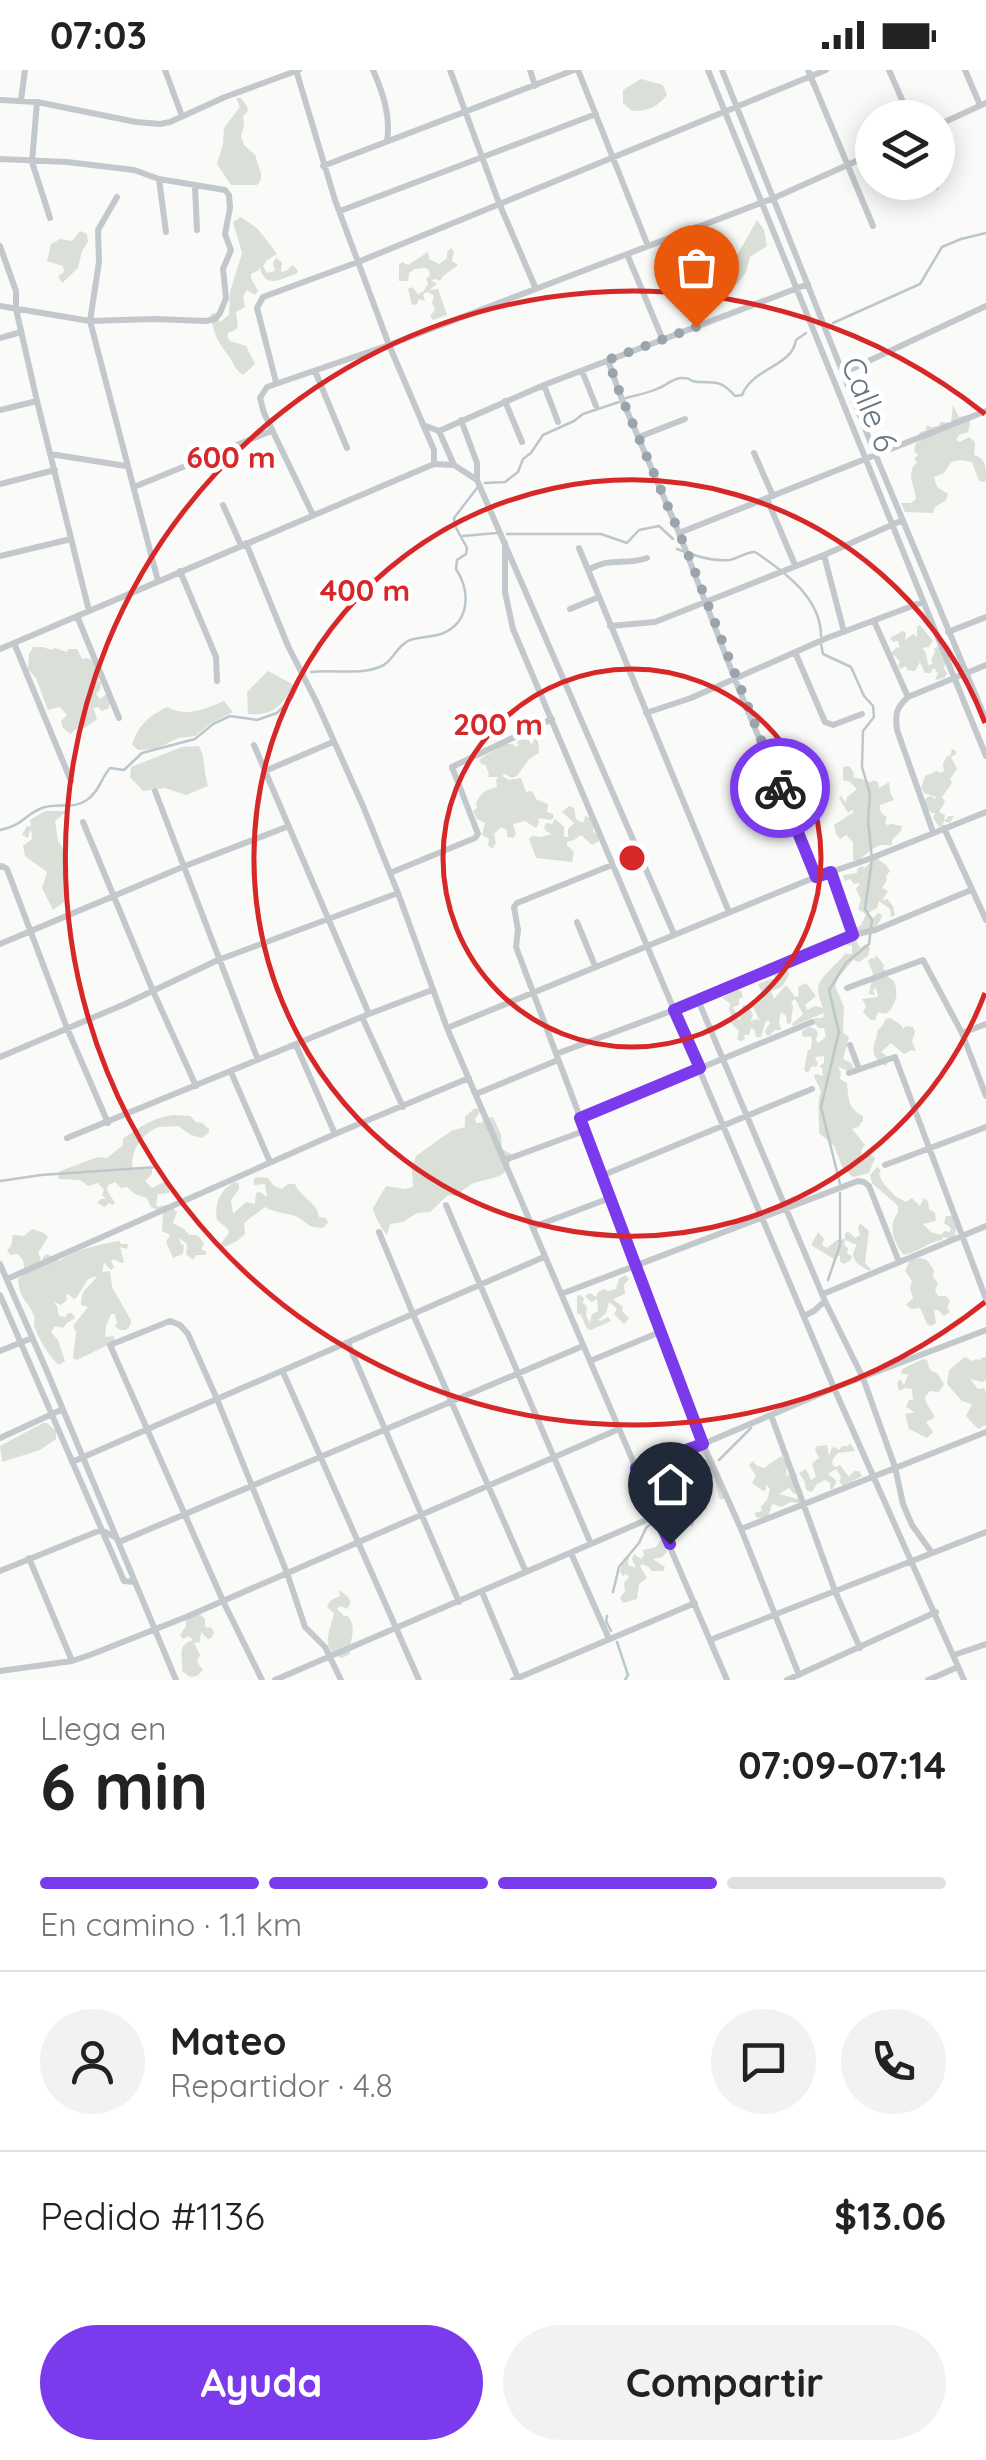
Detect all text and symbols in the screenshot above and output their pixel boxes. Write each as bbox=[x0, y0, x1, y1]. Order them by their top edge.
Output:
text: 07:03 bbox=[50, 11, 147, 59]
map controls bbox=[855, 100, 955, 200]
button: layers bbox=[855, 100, 955, 200]
pin bbox=[654, 225, 739, 328]
icon: bag bbox=[669, 240, 724, 295]
street label: Calle 6 bbox=[833, 351, 907, 457]
text: 600 m bbox=[186, 438, 276, 476]
text: 400 m bbox=[320, 571, 410, 609]
text: 200 m bbox=[453, 705, 543, 743]
courier bbox=[730, 738, 830, 838]
icon: bike bbox=[753, 761, 808, 816]
centre of rings bbox=[614, 840, 650, 876]
pin bbox=[628, 1442, 713, 1545]
icon: home bbox=[643, 1457, 698, 1512]
text: Llega en bbox=[40, 1708, 167, 1748]
text: 07:09–07:14 bbox=[738, 1741, 946, 1789]
text: 6 min bbox=[40, 1745, 208, 1826]
text: En camino · 1.1 km bbox=[40, 1904, 302, 1944]
button: person bbox=[40, 2009, 145, 2114]
button: chat bbox=[711, 2009, 816, 2114]
button: phone bbox=[841, 2009, 946, 2114]
text: Mateo bbox=[170, 2017, 286, 2065]
text: Repartidor · 4.8 bbox=[170, 2065, 393, 2105]
text: Pedido #1136 bbox=[40, 2192, 265, 2240]
text: $13.06 bbox=[834, 2192, 946, 2240]
button: Ayuda bbox=[40, 2325, 483, 2440]
button: Compartir bbox=[503, 2325, 946, 2440]

